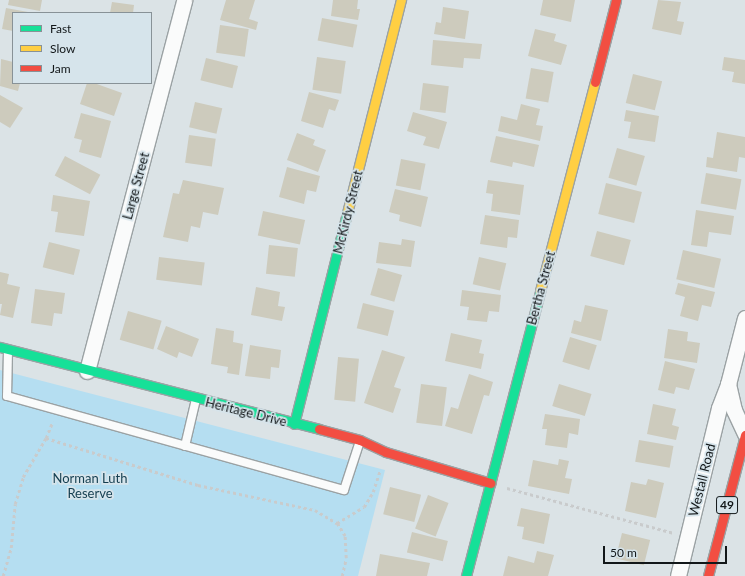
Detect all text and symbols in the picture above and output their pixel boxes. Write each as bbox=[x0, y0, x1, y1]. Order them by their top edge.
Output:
legend bbox=[12, 12, 152, 84]
text: Fast bbox=[50, 21, 71, 36]
text: Slow bbox=[50, 41, 75, 56]
text: Jam bbox=[50, 61, 71, 76]
street label: Large Street bbox=[120, 151, 152, 221]
street label: McKirdy Street bbox=[330, 169, 366, 255]
street label: Bertha Street bbox=[524, 249, 558, 327]
street label: Heritage Drive bbox=[204, 394, 288, 430]
street label: Westall Road bbox=[685, 442, 719, 518]
park label: Norman Luth Reserve bbox=[52, 471, 128, 502]
road number: 49 bbox=[716, 495, 738, 515]
scale bar bbox=[605, 538, 729, 564]
text: 50 m bbox=[610, 545, 637, 560]

